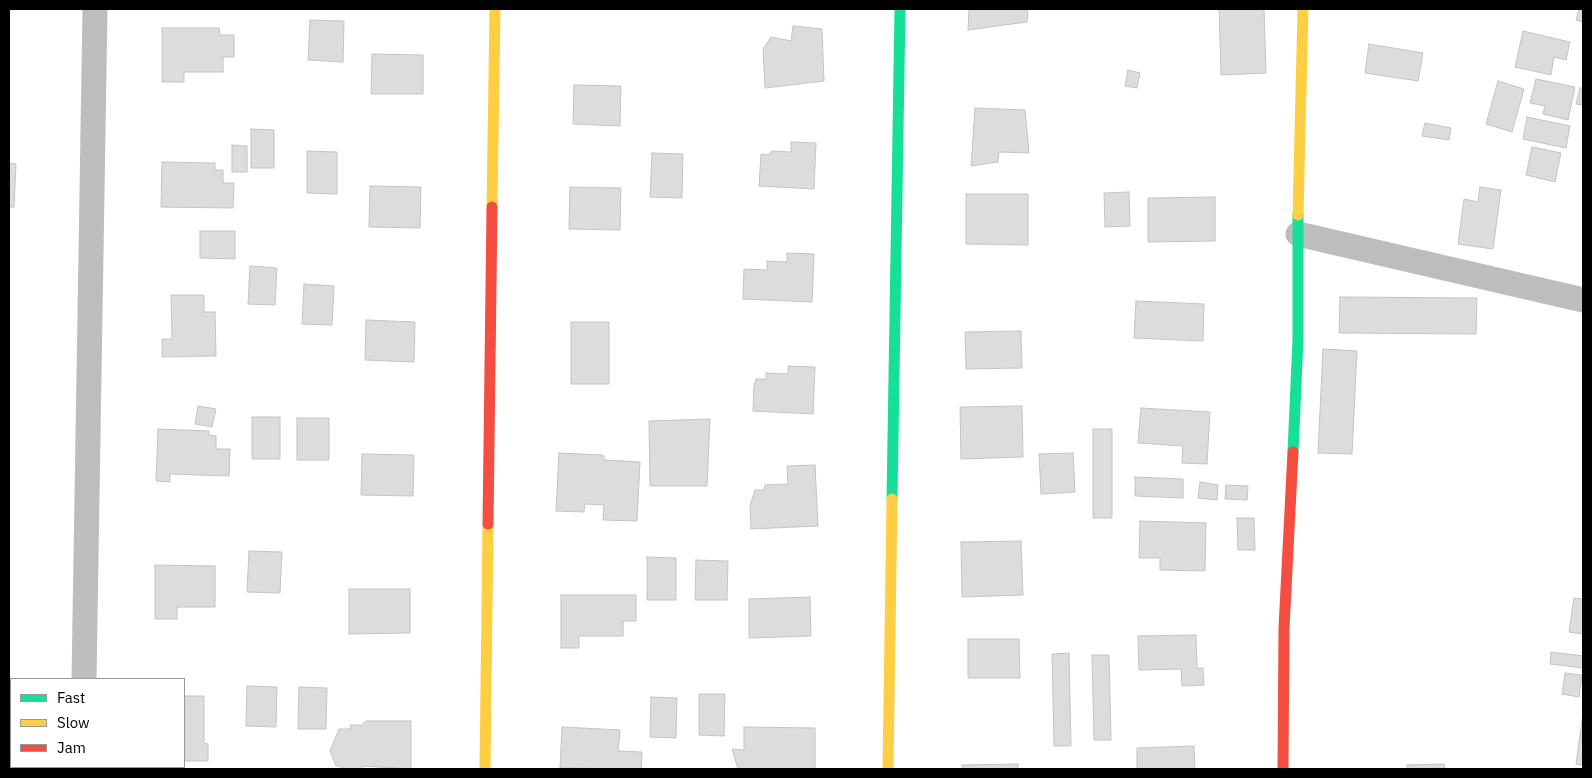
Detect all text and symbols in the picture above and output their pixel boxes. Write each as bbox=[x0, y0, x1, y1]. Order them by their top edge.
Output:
legend bbox=[10, 678, 185, 768]
text: Fast bbox=[57, 688, 85, 707]
text: Slow bbox=[57, 713, 90, 732]
text: Jam bbox=[57, 738, 86, 757]

